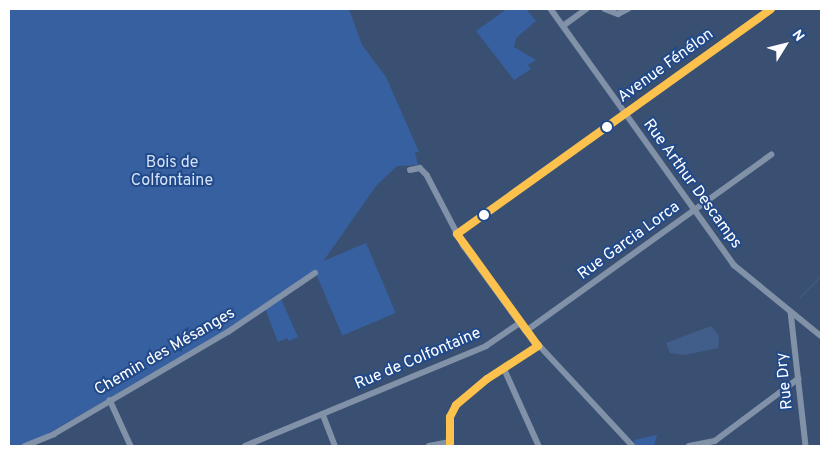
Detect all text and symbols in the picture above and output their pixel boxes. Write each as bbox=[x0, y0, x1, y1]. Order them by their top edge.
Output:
north arrow bbox=[760, 20, 810, 70]
street label: Avenue Fénélon bbox=[614, 25, 718, 107]
text: N bbox=[788, 27, 807, 45]
street label: Rue Arthur Descamps bbox=[638, 115, 746, 253]
unlabelled marker bbox=[602, 122, 612, 132]
park label: Bois de Colfontaine bbox=[131, 153, 213, 191]
street label: Rue Garcia Lorca bbox=[574, 198, 684, 284]
unlabelled marker bbox=[479, 210, 489, 220]
street label: Chemin des Mésanges bbox=[91, 304, 239, 400]
street label: Rue de Colfontaine bbox=[352, 324, 484, 394]
street label: Rue Dry bbox=[772, 351, 798, 411]

